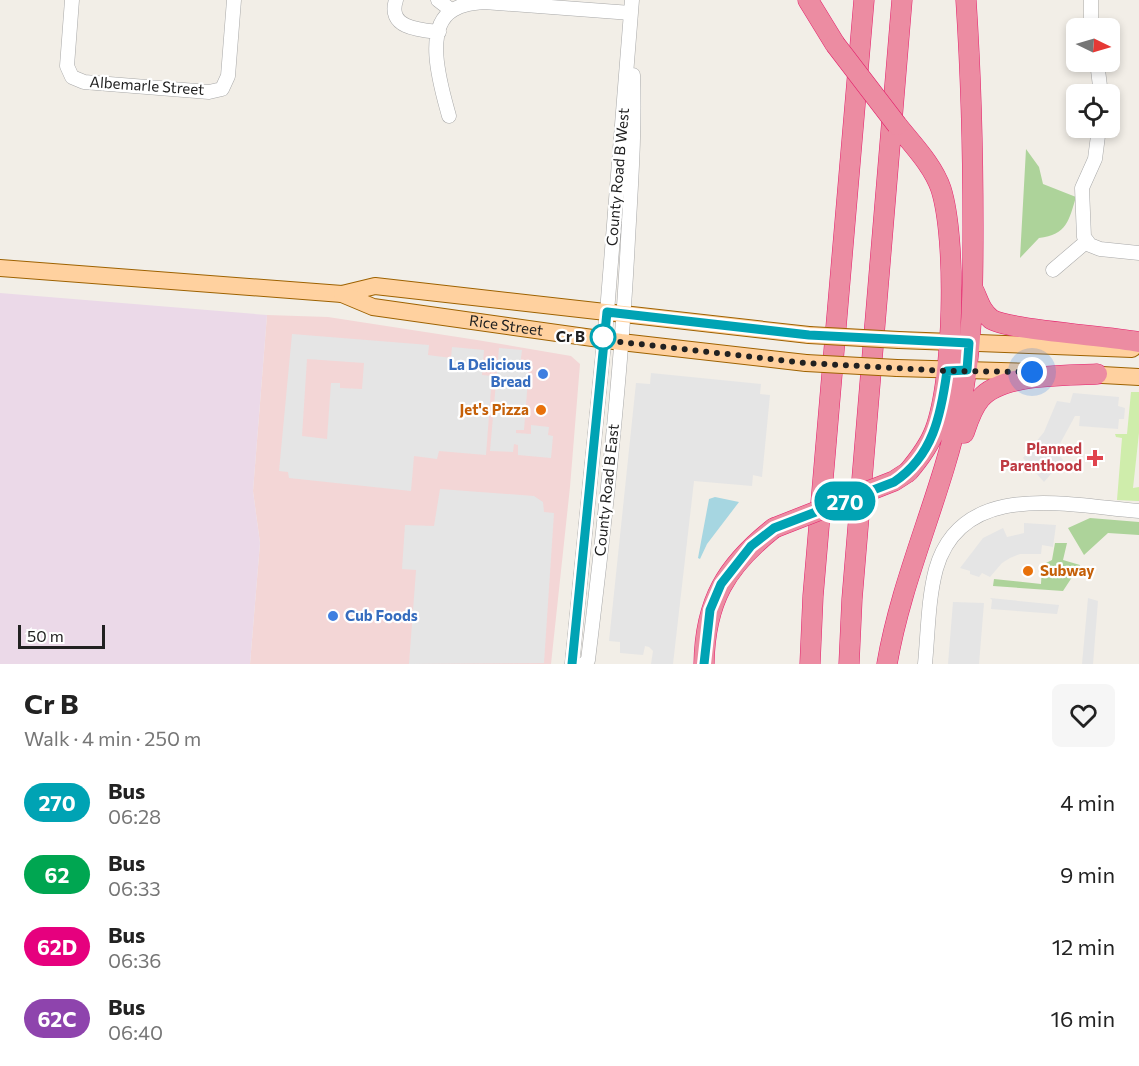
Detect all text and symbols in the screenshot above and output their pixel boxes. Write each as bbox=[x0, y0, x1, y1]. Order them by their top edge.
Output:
north arrow bbox=[1066, 18, 1120, 72]
map controls bbox=[1066, 18, 1120, 138]
street label: Albemarle Street bbox=[89, 72, 205, 98]
button: locate bbox=[1066, 84, 1120, 138]
street label: County Road B West bbox=[602, 107, 632, 247]
street label: Rice Street bbox=[468, 311, 544, 339]
marker: Cr B bbox=[590, 324, 616, 350]
place label: Cr B bbox=[556, 327, 585, 345]
place label: La Delicious Bread bbox=[448, 355, 531, 390]
your location bbox=[1017, 357, 1047, 387]
marker: La Delicious Bread bbox=[536, 367, 550, 381]
place label: Jet's Pizza bbox=[460, 400, 529, 418]
marker: Jet's Pizza bbox=[534, 403, 548, 417]
street label: County Road B East bbox=[590, 423, 622, 557]
place label: Planned Parenthood bbox=[1000, 439, 1082, 474]
marker: Planned Parenthood bbox=[1086, 449, 1104, 467]
line badge: 270 bbox=[810, 482, 880, 520]
text: 270 bbox=[826, 489, 864, 514]
place label: Subway bbox=[1040, 561, 1095, 579]
marker: Subway bbox=[1021, 564, 1035, 578]
place label: Cub Foods bbox=[345, 606, 418, 624]
marker: Cub Foods bbox=[326, 609, 340, 623]
scale bar bbox=[18, 622, 105, 650]
text: 50 m bbox=[27, 626, 64, 645]
button: heart bbox=[1052, 684, 1115, 747]
text: Cr B bbox=[24, 686, 79, 720]
text: Walk · 4 min · 250 m bbox=[24, 726, 201, 750]
text: Bus bbox=[108, 777, 145, 804]
text: 4 min bbox=[1060, 789, 1115, 816]
text: 270 bbox=[38, 790, 76, 815]
text: 06:28 bbox=[108, 804, 161, 828]
text: Bus bbox=[108, 849, 145, 876]
text: 9 min bbox=[1060, 861, 1115, 888]
text: 62 bbox=[45, 862, 69, 887]
text: 06:33 bbox=[108, 876, 161, 900]
text: Bus bbox=[108, 921, 145, 948]
text: 12 min bbox=[1052, 933, 1115, 960]
text: 62D bbox=[37, 934, 77, 959]
text: 06:36 bbox=[108, 948, 161, 972]
text: Bus bbox=[108, 993, 145, 1020]
text: 16 min bbox=[1051, 1005, 1115, 1032]
text: 62C bbox=[37, 1006, 77, 1031]
text: 06:40 bbox=[108, 1020, 163, 1044]

